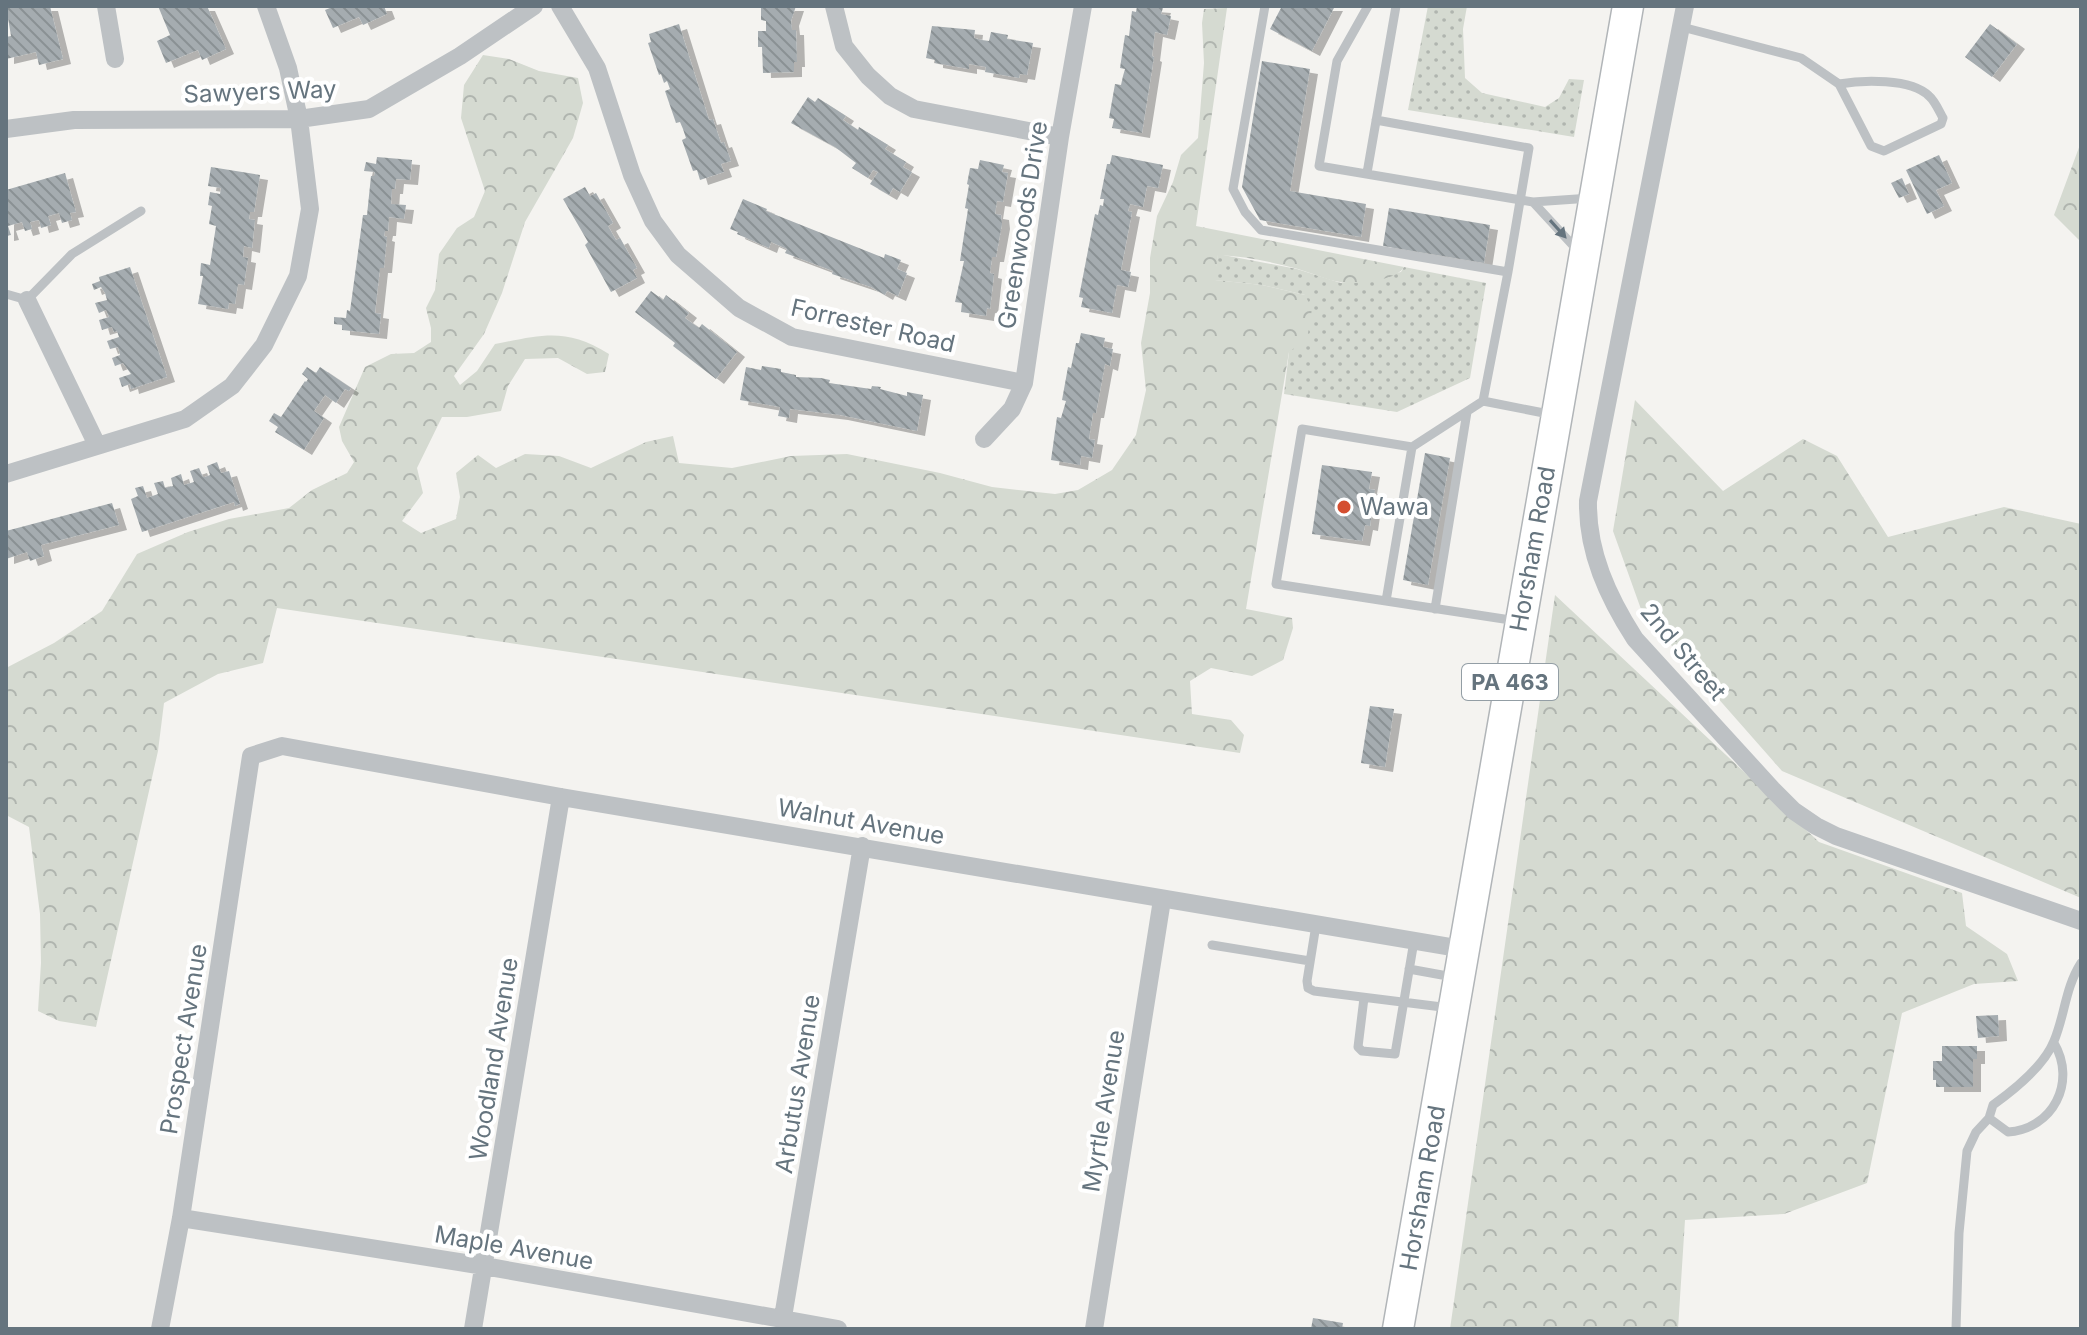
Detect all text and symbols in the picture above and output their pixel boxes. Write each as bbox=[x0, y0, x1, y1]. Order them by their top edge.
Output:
street label: Sawyers Way bbox=[183, 74, 337, 109]
street label: Greenwoods Drive bbox=[992, 119, 1053, 331]
one-way arrow bbox=[1549, 219, 1566, 239]
street label: Forrester Road bbox=[788, 293, 958, 358]
street label: Horsham Road bbox=[1504, 464, 1561, 634]
place label: Wawa bbox=[1360, 492, 1429, 521]
marker: Wawa bbox=[1335, 498, 1353, 516]
street label: 2nd Street bbox=[1634, 597, 1733, 706]
road number: PA 463 bbox=[1462, 664, 1558, 700]
street label: Walnut Avenue bbox=[775, 793, 947, 850]
street label: Prospect Avenue bbox=[154, 942, 213, 1136]
street label: Woodland Avenue bbox=[463, 955, 524, 1162]
street label: Arbutus Avenue bbox=[769, 992, 826, 1175]
street label: Myrtle Avenue bbox=[1076, 1028, 1131, 1194]
street label: Horsham Road bbox=[1394, 1103, 1451, 1273]
street label: Maple Avenue bbox=[432, 1219, 596, 1276]

